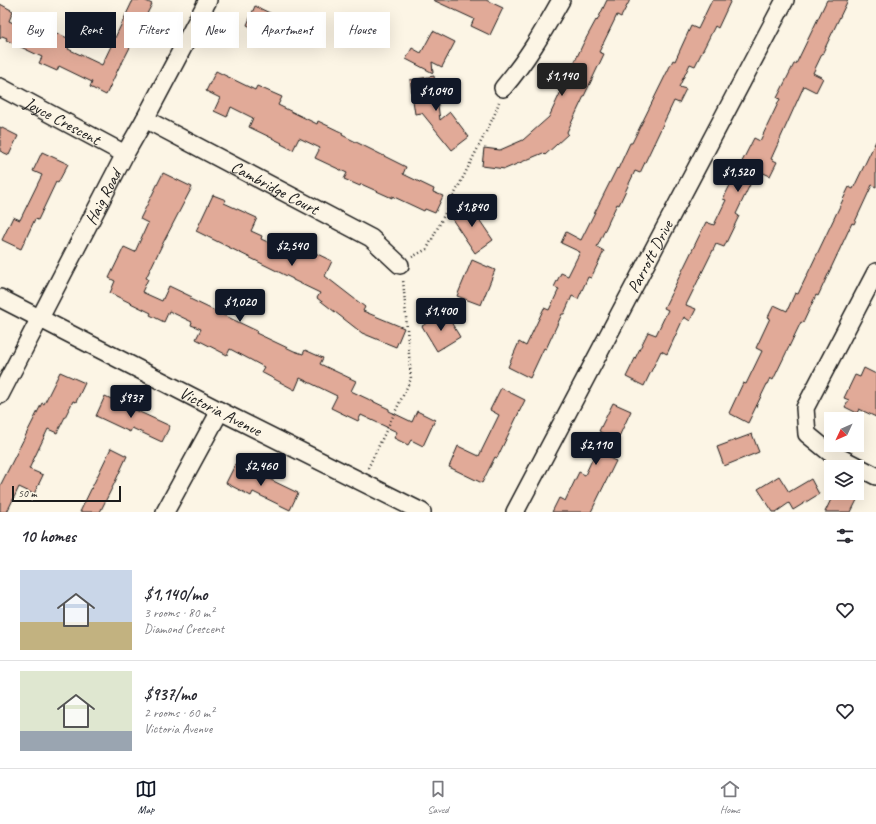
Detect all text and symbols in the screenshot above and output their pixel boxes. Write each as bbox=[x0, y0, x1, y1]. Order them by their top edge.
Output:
chip: Buy bbox=[12, 12, 57, 48]
chip: Rent bbox=[65, 12, 116, 48]
chip: Filters bbox=[124, 12, 183, 48]
chip: New bbox=[191, 12, 239, 48]
chip: Apartment bbox=[247, 12, 326, 48]
chip: House bbox=[334, 12, 390, 48]
pin: $1,140 bbox=[529, 63, 595, 97]
text: $1,140 bbox=[546, 68, 578, 84]
pin: $1,040 bbox=[403, 78, 469, 112]
text: $1,040 bbox=[420, 83, 452, 99]
street label: Joyce Crescent bbox=[20, 91, 106, 150]
street label: Cambridge Court bbox=[228, 156, 325, 220]
pin: $1,520 bbox=[705, 159, 771, 193]
street label: Haig Road bbox=[80, 163, 127, 228]
text: $1,520 bbox=[722, 164, 754, 180]
pin: $1,840 bbox=[439, 194, 505, 228]
text: $1,840 bbox=[456, 199, 488, 215]
street label: Parrott Drive bbox=[622, 215, 678, 296]
pin: $2,540 bbox=[259, 233, 325, 267]
text: $2,540 bbox=[276, 238, 308, 254]
pin: $1,020 bbox=[207, 289, 273, 323]
text: $1,020 bbox=[224, 294, 256, 310]
pin: $1,400 bbox=[408, 298, 474, 332]
text: $1,400 bbox=[425, 303, 457, 319]
street label: Victoria Avenue bbox=[176, 382, 267, 441]
pin: $937 bbox=[107, 385, 155, 419]
text: $937 bbox=[119, 390, 143, 406]
north arrow bbox=[824, 412, 864, 452]
map controls bbox=[824, 412, 864, 500]
pin: $2,110 bbox=[563, 432, 629, 466]
text: $2,110 bbox=[580, 437, 612, 453]
pin: $2,460 bbox=[228, 453, 294, 487]
text: $2,460 bbox=[245, 458, 277, 474]
button: layers bbox=[824, 460, 864, 500]
scale bar bbox=[12, 484, 121, 503]
text: 50 m bbox=[18, 486, 37, 500]
icon: filters bbox=[834, 525, 856, 547]
text: 10 homes bbox=[20, 526, 76, 547]
text: $1,140/mo bbox=[144, 584, 207, 605]
icon: home bbox=[52, 586, 100, 634]
icon: heart bbox=[834, 599, 856, 621]
text: 3 rooms · 80 m² bbox=[144, 605, 214, 621]
text: Diamond Crescent bbox=[144, 621, 224, 637]
text: $937/mo bbox=[144, 684, 196, 705]
icon: home bbox=[52, 687, 100, 735]
icon: heart bbox=[834, 700, 856, 722]
text: 2 rooms · 60 m² bbox=[144, 705, 214, 721]
text: Victoria Avenue bbox=[144, 721, 212, 737]
tab: Map bbox=[135, 778, 157, 816]
tab: Saved bbox=[427, 778, 449, 816]
tab: Home bbox=[719, 778, 741, 816]

